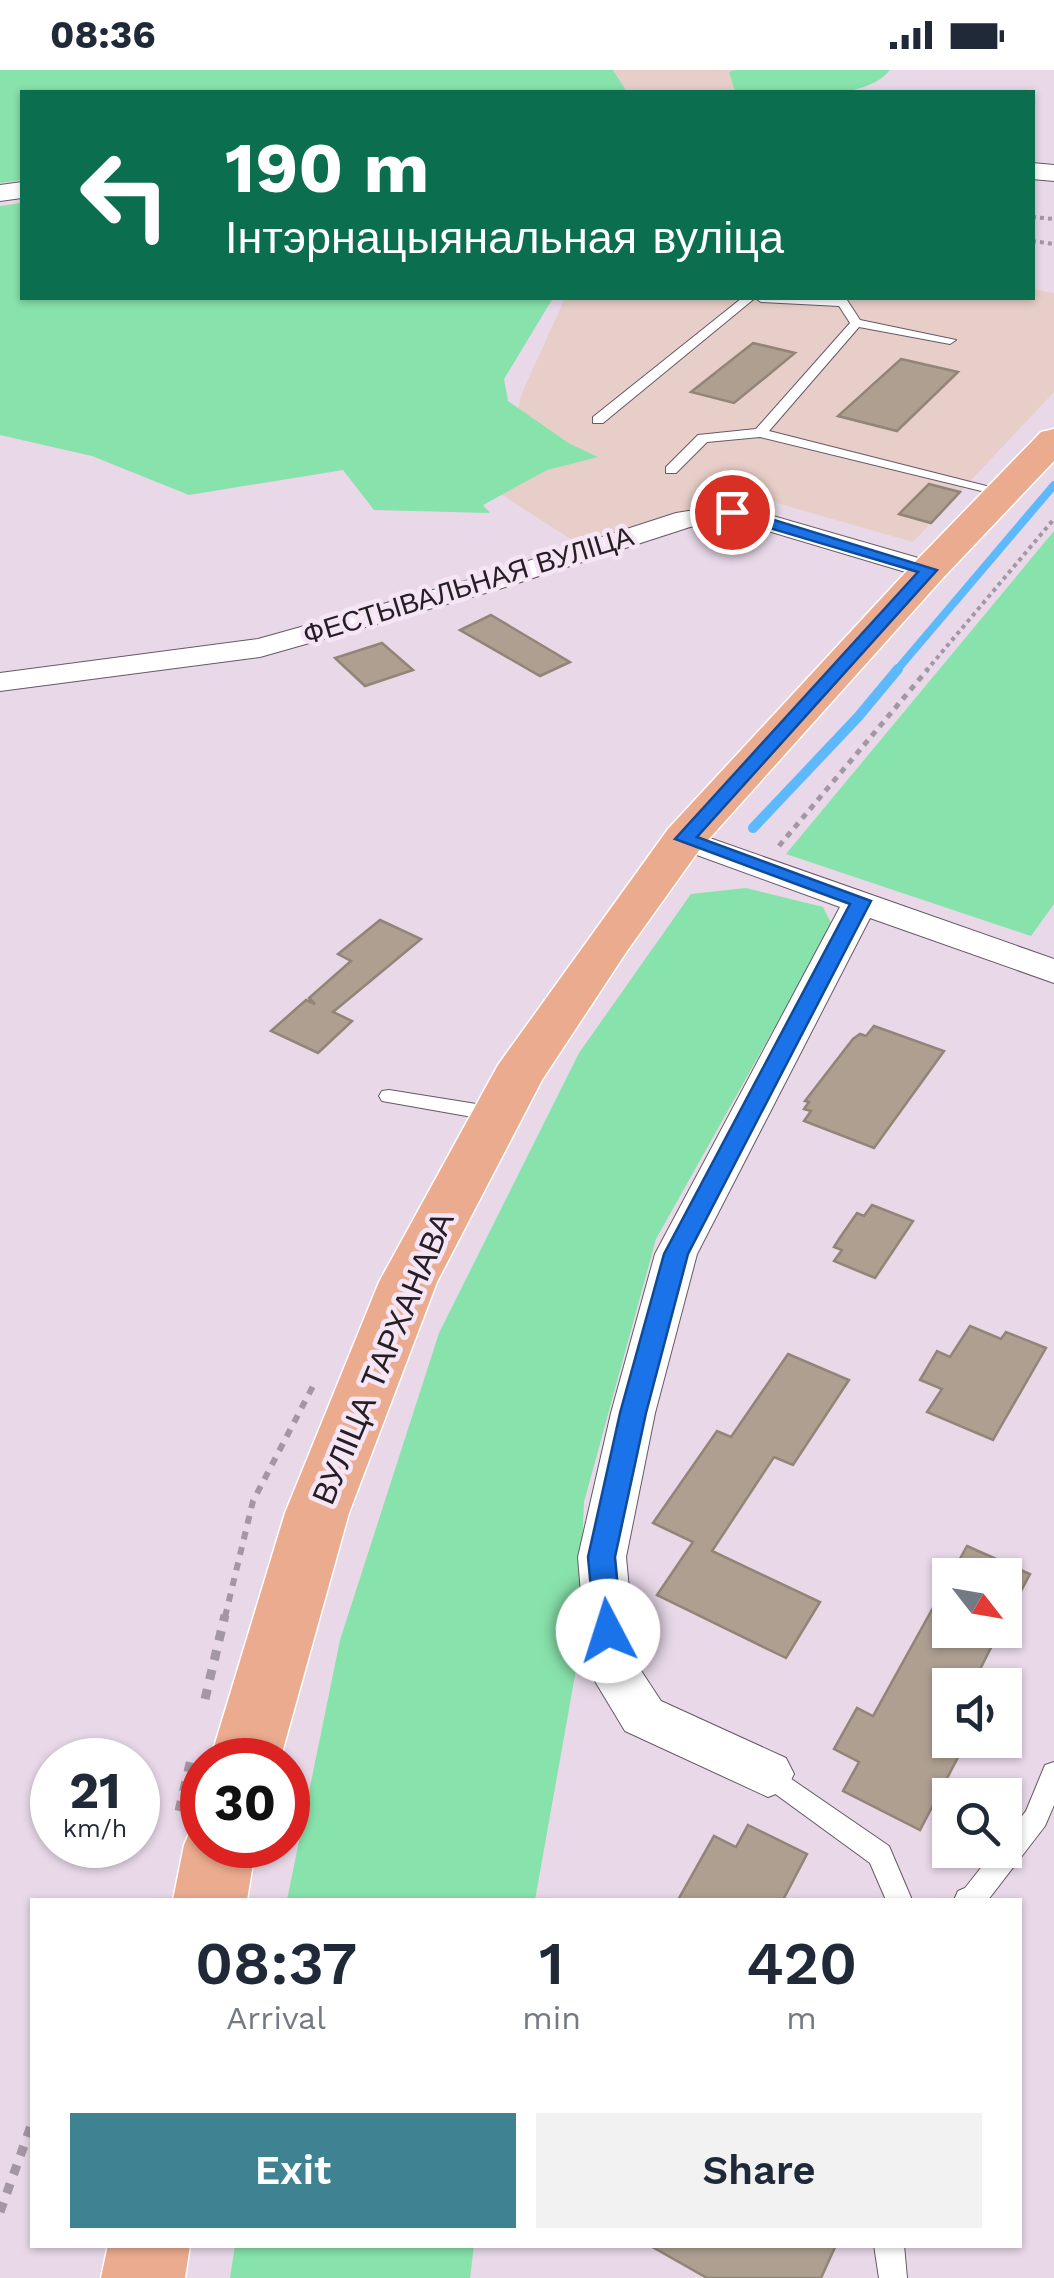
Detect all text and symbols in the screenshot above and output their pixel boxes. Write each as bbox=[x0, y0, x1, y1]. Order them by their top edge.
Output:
text: 08:36 bbox=[50, 13, 156, 57]
text: 190 m bbox=[225, 127, 429, 209]
icon: left bbox=[60, 130, 190, 260]
text: Інтэрнацыянальная вуліца bbox=[225, 211, 784, 264]
pin bbox=[690, 470, 775, 555]
icon: arrive bbox=[705, 485, 760, 540]
street label: ФЕСТЫВАЛЬНАЯ ВУЛІЦА bbox=[299, 519, 638, 652]
street label: ВУЛІЦА ТАРХАНАВА bbox=[304, 1206, 462, 1510]
north arrow bbox=[932, 1558, 1022, 1648]
map controls bbox=[932, 1558, 1022, 1868]
position arrow bbox=[556, 1579, 660, 1683]
button: sound bbox=[932, 1668, 1022, 1758]
speed limit sign: 30 bbox=[180, 1738, 310, 1868]
text: 21 bbox=[69, 1761, 121, 1820]
button: search bbox=[932, 1778, 1022, 1868]
text: km/h bbox=[63, 1814, 127, 1843]
text: 08:37 bbox=[195, 1928, 357, 1999]
text: 1 bbox=[539, 1928, 564, 1999]
text: 420 bbox=[746, 1928, 857, 1999]
text: Arrival bbox=[226, 1999, 326, 2037]
text: min bbox=[522, 1999, 581, 2037]
text: m bbox=[786, 1999, 817, 2037]
button: Exit bbox=[70, 2113, 516, 2228]
button: Share bbox=[536, 2113, 982, 2228]

